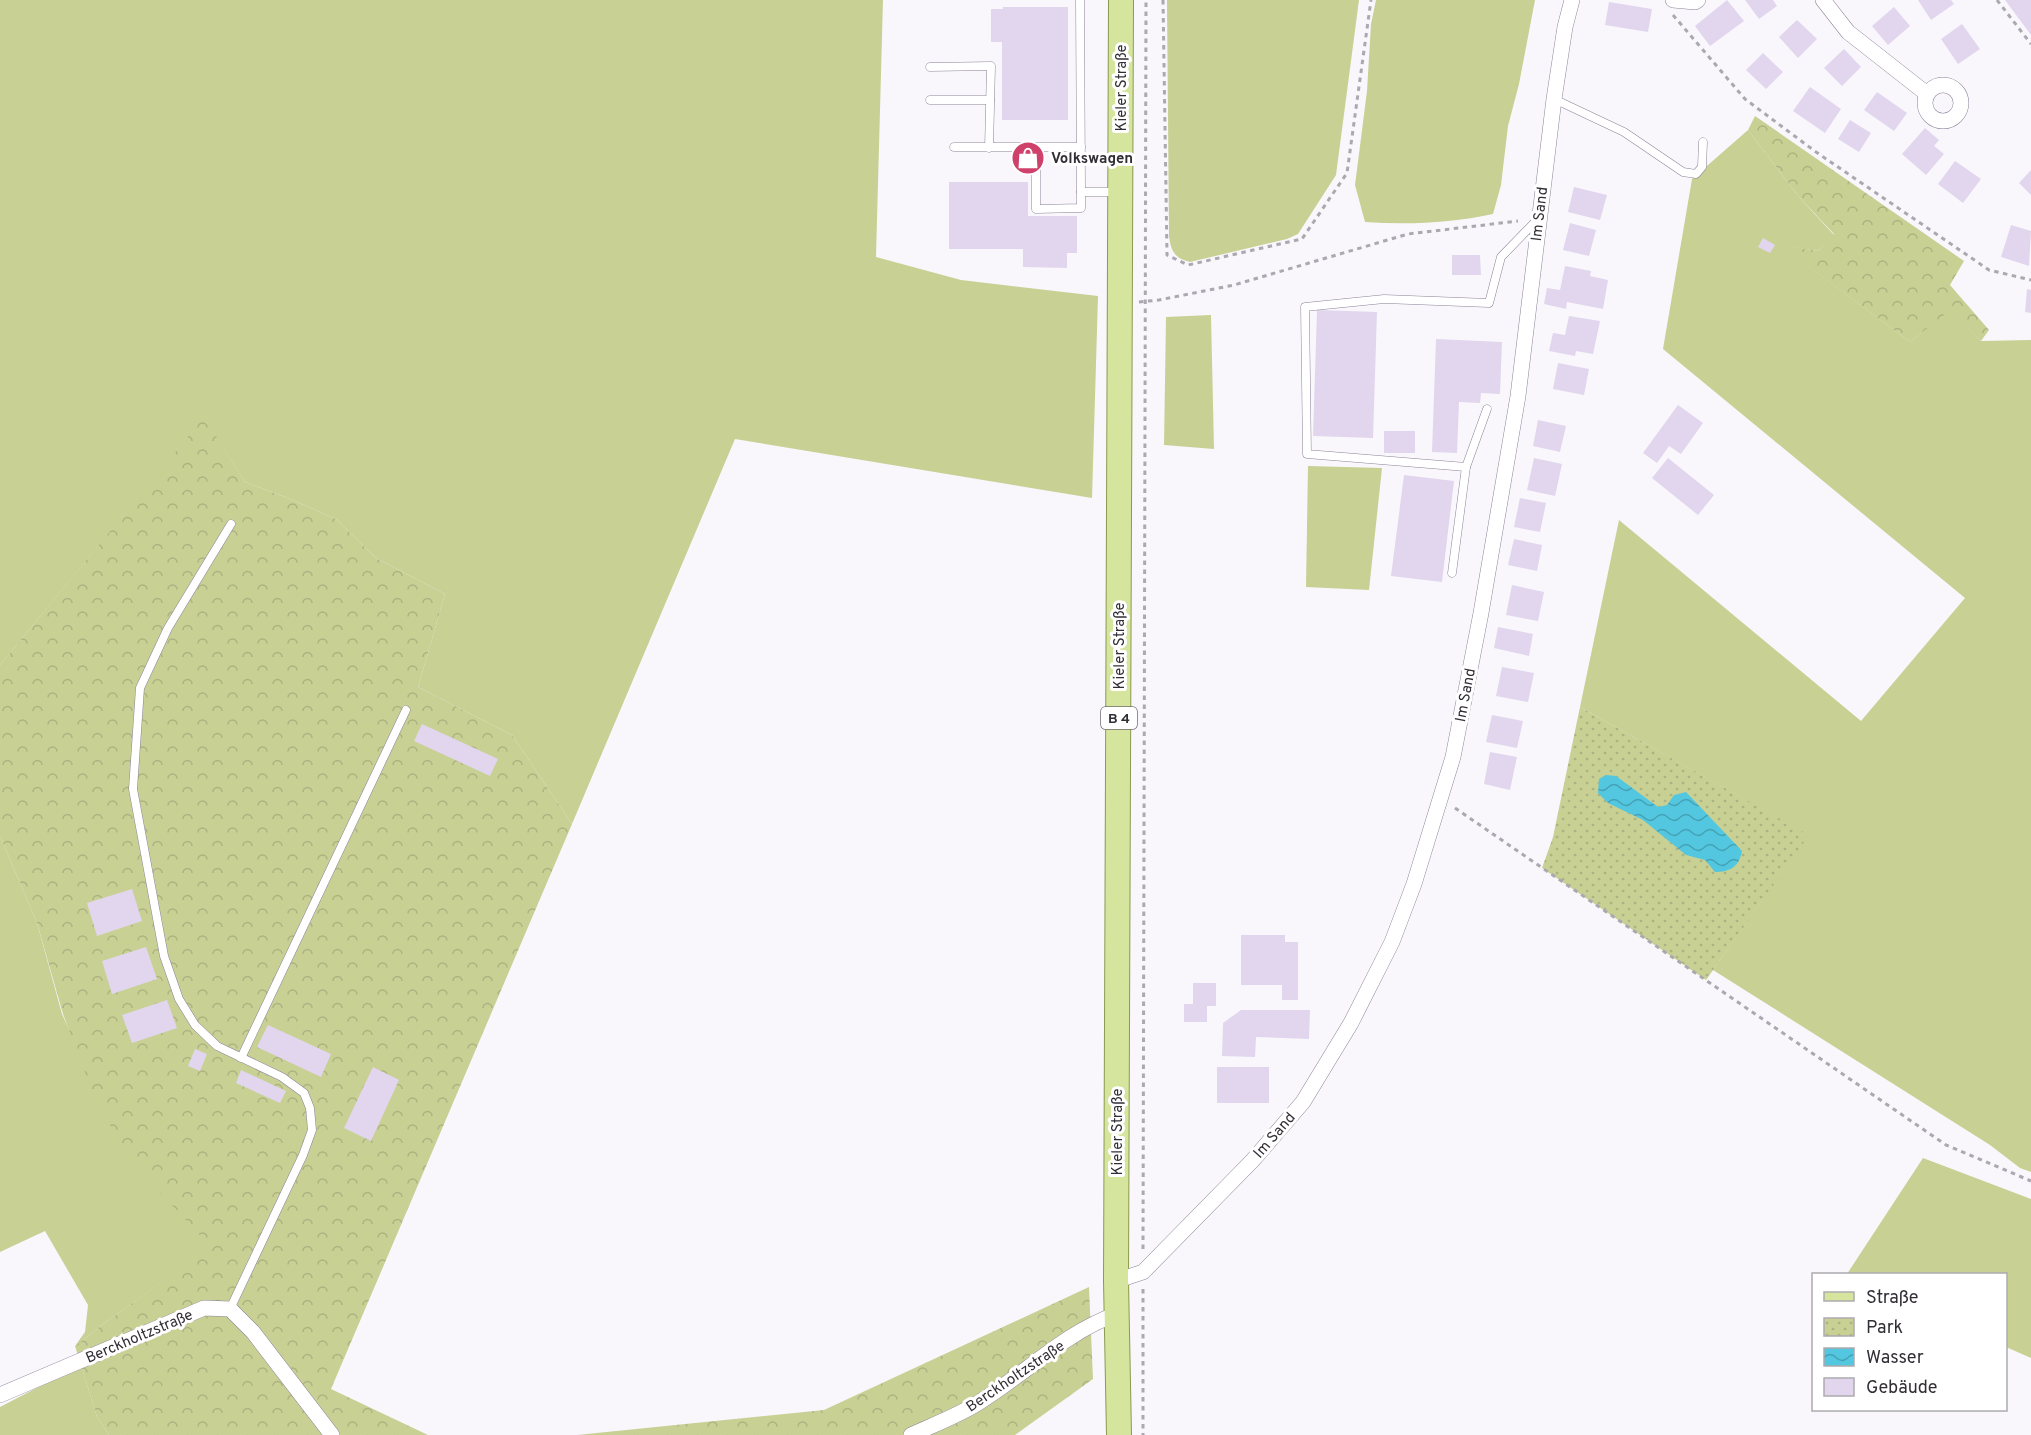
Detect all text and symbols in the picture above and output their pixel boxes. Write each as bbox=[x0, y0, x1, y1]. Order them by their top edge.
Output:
street label: Kieler Straße bbox=[1113, 45, 1132, 131]
shop icon: Volkswagen bbox=[1010, 140, 1046, 176]
place label: Volkswagen bbox=[1051, 150, 1133, 169]
street label: Im Sand bbox=[1528, 186, 1553, 242]
street label: Kieler Straße bbox=[1111, 603, 1130, 689]
street label: Im Sand bbox=[1452, 667, 1481, 724]
road number: B 4 bbox=[1101, 707, 1137, 729]
street label: Kieler Straße bbox=[1109, 1089, 1128, 1175]
street label: Im Sand bbox=[1250, 1109, 1300, 1163]
legend bbox=[1812, 1273, 2007, 1411]
text: Straße bbox=[1866, 1287, 1918, 1310]
street label: Berckholtzstraße bbox=[83, 1306, 196, 1369]
text: Park bbox=[1866, 1317, 1903, 1340]
street label: Berckholtzstraße bbox=[963, 1337, 1069, 1417]
text: Wasser bbox=[1866, 1347, 1924, 1370]
text: Gebäude bbox=[1866, 1377, 1938, 1400]

